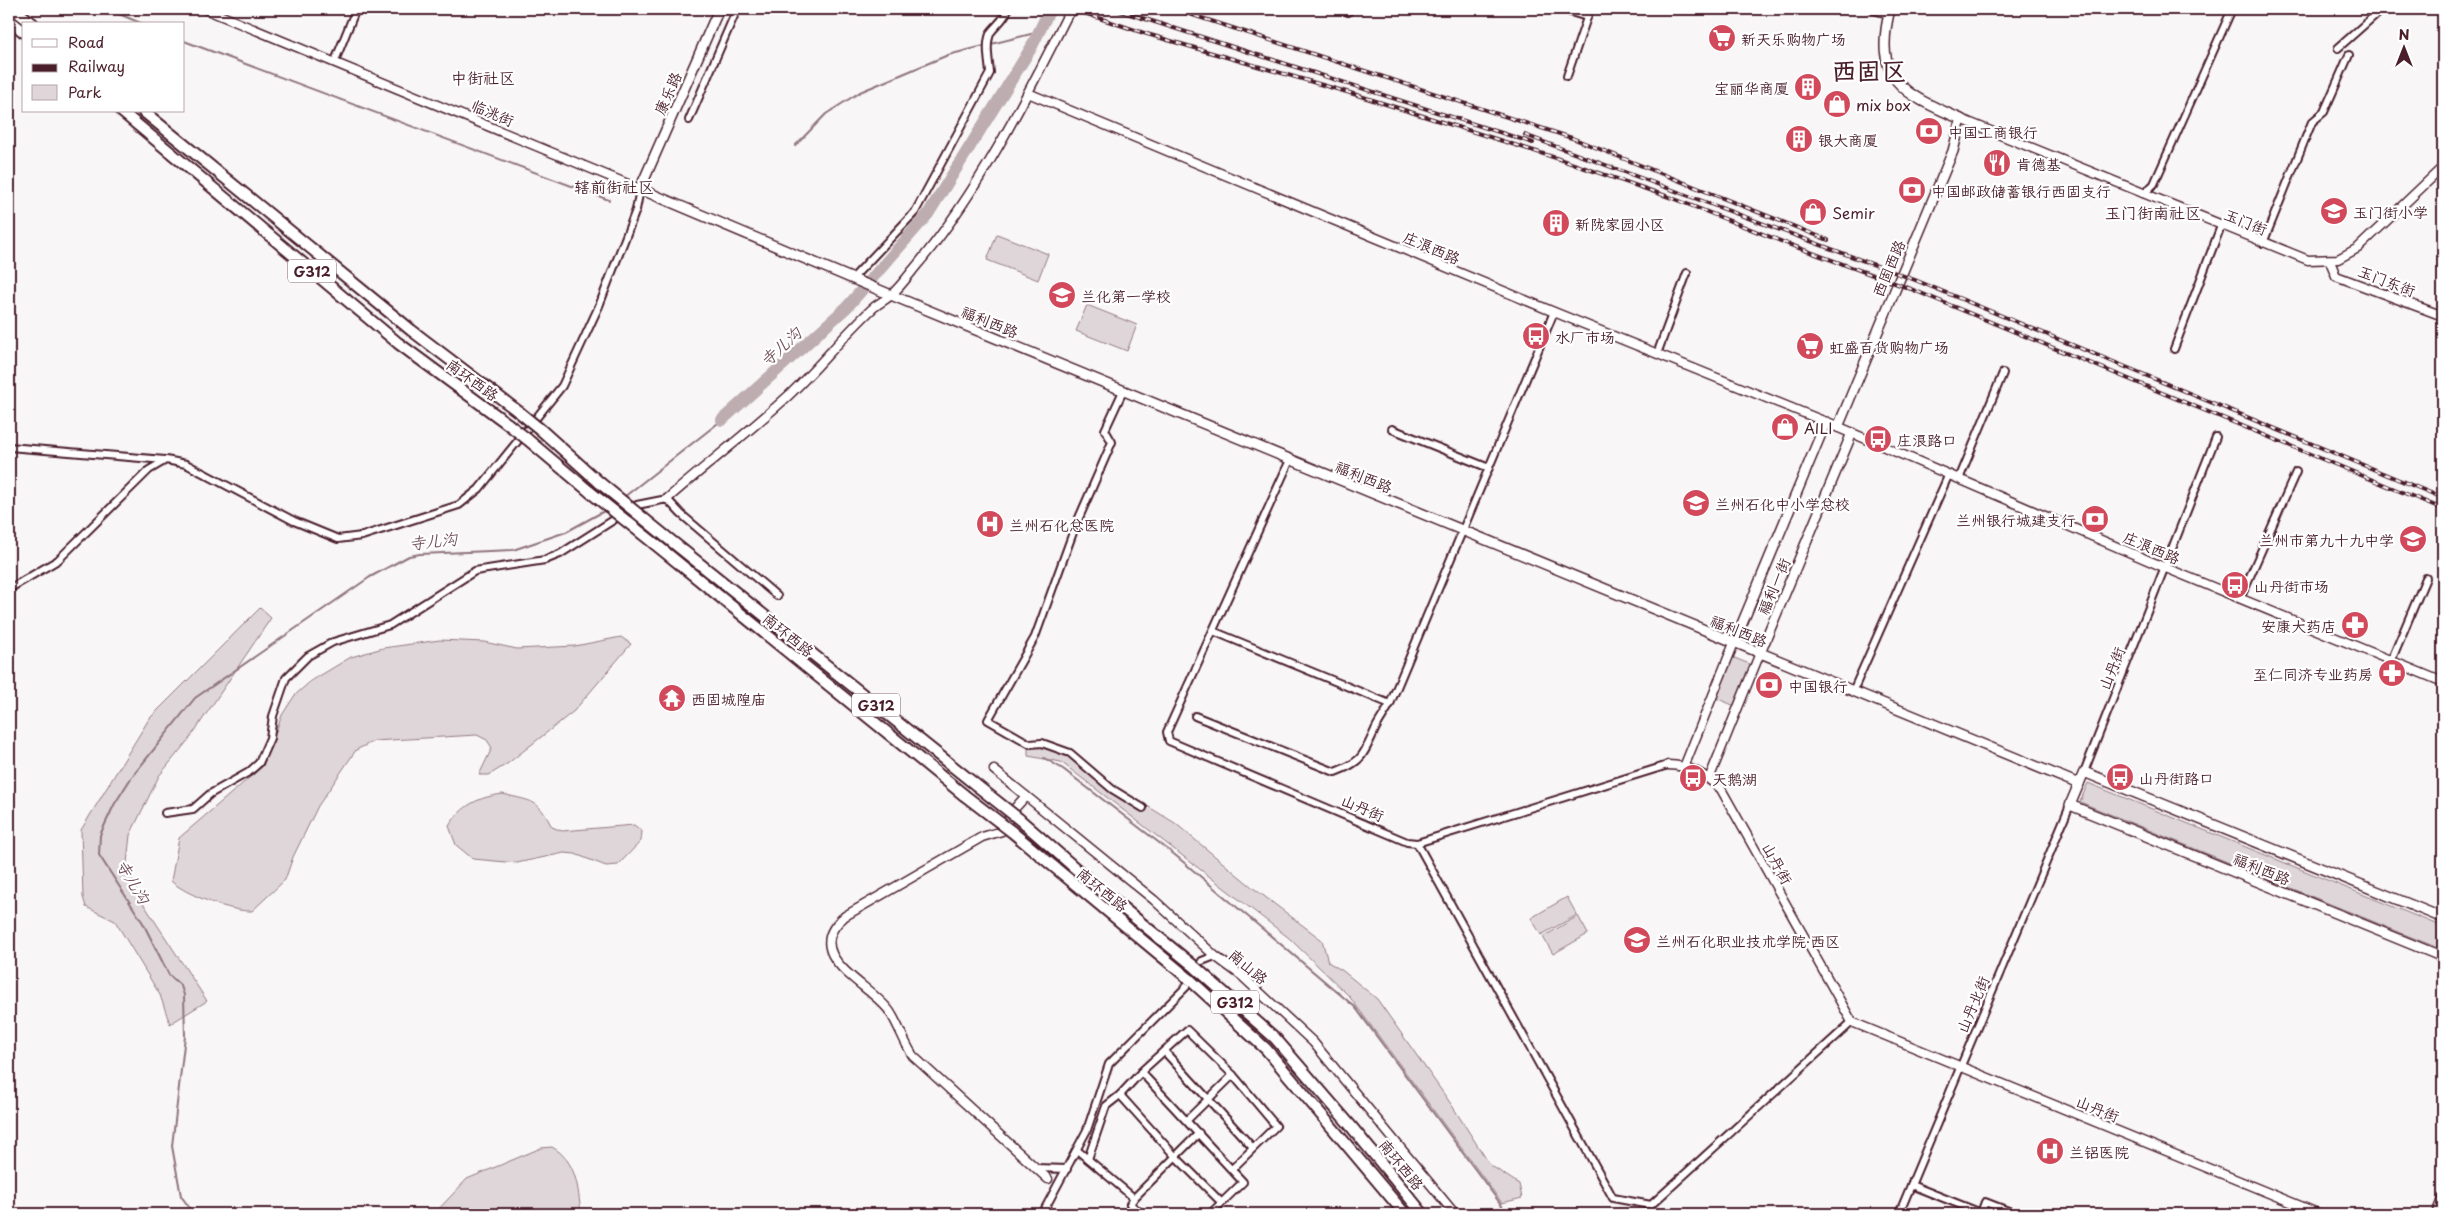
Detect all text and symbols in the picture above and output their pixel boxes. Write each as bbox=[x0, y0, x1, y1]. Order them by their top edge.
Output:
legend bbox=[22, 22, 185, 112]
north arrow bbox=[2380, 22, 2430, 72]
supermarket icon: 新天乐购物广场 bbox=[1707, 23, 1737, 53]
text: N bbox=[2398, 24, 2410, 45]
place label: 新天乐购物广场 bbox=[1741, 27, 1846, 50]
text: Road bbox=[68, 30, 104, 53]
district label: 西固区 bbox=[1831, 51, 1907, 89]
text: Railway bbox=[68, 54, 125, 77]
district label: 中街社区 bbox=[451, 65, 515, 89]
street label: 康乐路 bbox=[647, 68, 687, 118]
building icon: 宝丽华商厦 bbox=[1793, 72, 1823, 102]
place label: 宝丽华商厦 bbox=[1714, 76, 1789, 99]
text: Park bbox=[68, 80, 102, 103]
shop icon: mix box bbox=[1822, 89, 1852, 119]
street label: 临洮街 bbox=[468, 93, 518, 131]
place label: mix box bbox=[1856, 93, 1911, 116]
bank icon: 中国工商银行 bbox=[1914, 116, 1944, 146]
place label: 中国工商银行 bbox=[1948, 120, 2038, 143]
building icon: 银大商厦 bbox=[1784, 124, 1814, 154]
place label: 银大商厦 bbox=[1818, 128, 1878, 151]
restaurant icon: 肯德基 bbox=[1982, 148, 2012, 178]
place label: 肯德基 bbox=[2016, 152, 2061, 175]
district label: 辖前街社区 bbox=[574, 174, 654, 198]
bank icon: 中国邮政储蓄银行西固支行 bbox=[1897, 175, 1927, 205]
place label: 中国邮政储蓄银行西固支行 bbox=[1931, 179, 2111, 202]
school or university icon: 玉门街小学 bbox=[2319, 196, 2349, 226]
shop icon: Semir bbox=[1798, 197, 1828, 227]
district label: 玉门街南社区 bbox=[2105, 200, 2201, 224]
place label: 玉门街小学 bbox=[2353, 200, 2428, 223]
place label: Semir bbox=[1832, 201, 1875, 224]
street label: 玉门街 bbox=[2221, 202, 2271, 240]
building icon: 新陇家园小区 bbox=[1541, 208, 1571, 238]
place label: 新陇家园小区 bbox=[1575, 212, 1665, 235]
street label: 庄浪西路 bbox=[1400, 225, 1464, 269]
street label: 西固西路 bbox=[1866, 236, 1910, 300]
street label: 玉门东街 bbox=[2355, 259, 2419, 301]
road number: G312 bbox=[288, 260, 336, 282]
school or university icon: 兰化第一学校 bbox=[1047, 280, 1077, 310]
place label: 兰化第一学校 bbox=[1081, 284, 1171, 307]
street label: 福利西路 bbox=[958, 299, 1022, 343]
water label: 寺儿沟 bbox=[754, 320, 807, 371]
bus stop icon: 水厂市场 bbox=[1521, 321, 1551, 351]
place label: 水厂市场 bbox=[1555, 325, 1615, 348]
supermarket icon: 虹盛百货购物广场 bbox=[1795, 331, 1825, 361]
place label: 虹盛百货购物广场 bbox=[1829, 335, 1949, 358]
street label: 南环西路 bbox=[442, 352, 504, 406]
shop icon: AILI bbox=[1770, 412, 1800, 442]
place label: AILI bbox=[1804, 416, 1832, 439]
bus stop icon: 庄浪路口 bbox=[1863, 424, 1893, 454]
place label: 庄浪路口 bbox=[1897, 428, 1957, 451]
street label: 福利西路 bbox=[1332, 454, 1396, 498]
school or university icon: 兰州石化中小学总校 bbox=[1681, 488, 1711, 518]
place label: 兰州石化中小学总校 bbox=[1715, 492, 1850, 515]
bank icon: 兰州银行城建支行 bbox=[2080, 504, 2110, 534]
place label: 兰州银行城建支行 bbox=[1956, 508, 2076, 531]
hospital icon: 兰州石化总医院 bbox=[975, 509, 1005, 539]
place label: 兰州石化总医院 bbox=[1009, 513, 1114, 536]
school or university icon: 兰州市第九十九中学 bbox=[2398, 524, 2428, 554]
water label: 寺儿沟 bbox=[408, 525, 460, 554]
street label: 庄浪西路 bbox=[2120, 525, 2184, 569]
place label: 兰州市第九十九中学 bbox=[2259, 528, 2394, 551]
street label: 福利一街 bbox=[1751, 554, 1795, 618]
bus stop icon: 山丹街市场 bbox=[2220, 570, 2250, 600]
place label: 山丹街市场 bbox=[2254, 574, 2329, 597]
street label: 南环西路 bbox=[758, 606, 820, 662]
street label: 福利西路 bbox=[1707, 608, 1771, 652]
pharmacy icon: 安康大药店 bbox=[2340, 610, 2370, 640]
place label: 安康大药店 bbox=[2261, 614, 2336, 637]
street label: 山丹街 bbox=[2092, 643, 2130, 693]
pharmacy icon: 至仁同济专业药房 bbox=[2377, 658, 2407, 688]
place label: 至仁同济专业药房 bbox=[2253, 662, 2373, 685]
bank icon: 中国银行 bbox=[1754, 670, 1784, 700]
place label: 中国银行 bbox=[1788, 674, 1848, 697]
temple icon: 西固城隍庙 bbox=[657, 683, 687, 713]
place label: 西固城隍庙 bbox=[691, 687, 766, 710]
road number: G312 bbox=[852, 694, 900, 716]
bus stop icon: 山丹街路口 bbox=[2105, 762, 2135, 792]
bus stop icon: 天鹅湖 bbox=[1678, 763, 1708, 793]
place label: 山丹街路口 bbox=[2139, 766, 2214, 789]
place label: 天鹅湖 bbox=[1712, 767, 1757, 790]
street label: 山丹街 bbox=[1338, 788, 1388, 826]
street label: 山丹街 bbox=[1757, 838, 1799, 888]
street label: 福利西路 bbox=[2230, 846, 2294, 890]
water label: 寺儿沟 bbox=[111, 854, 158, 909]
street label: 南环西路 bbox=[1072, 861, 1134, 917]
school or university icon: 兰州石化职业技术学院·西区 bbox=[1622, 925, 1652, 955]
place label: 兰州石化职业技术学院·西区 bbox=[1656, 929, 1840, 952]
street label: 南山路 bbox=[1224, 943, 1274, 989]
street label: 山丹北街 bbox=[1950, 972, 1994, 1036]
road number: G312 bbox=[1211, 990, 1259, 1014]
street label: 山丹街 bbox=[2073, 1089, 2123, 1127]
street label: 南环西路 bbox=[1374, 1133, 1430, 1195]
hospital icon: 兰铝医院 bbox=[2035, 1136, 2065, 1166]
place label: 兰铝医院 bbox=[2069, 1140, 2129, 1163]

